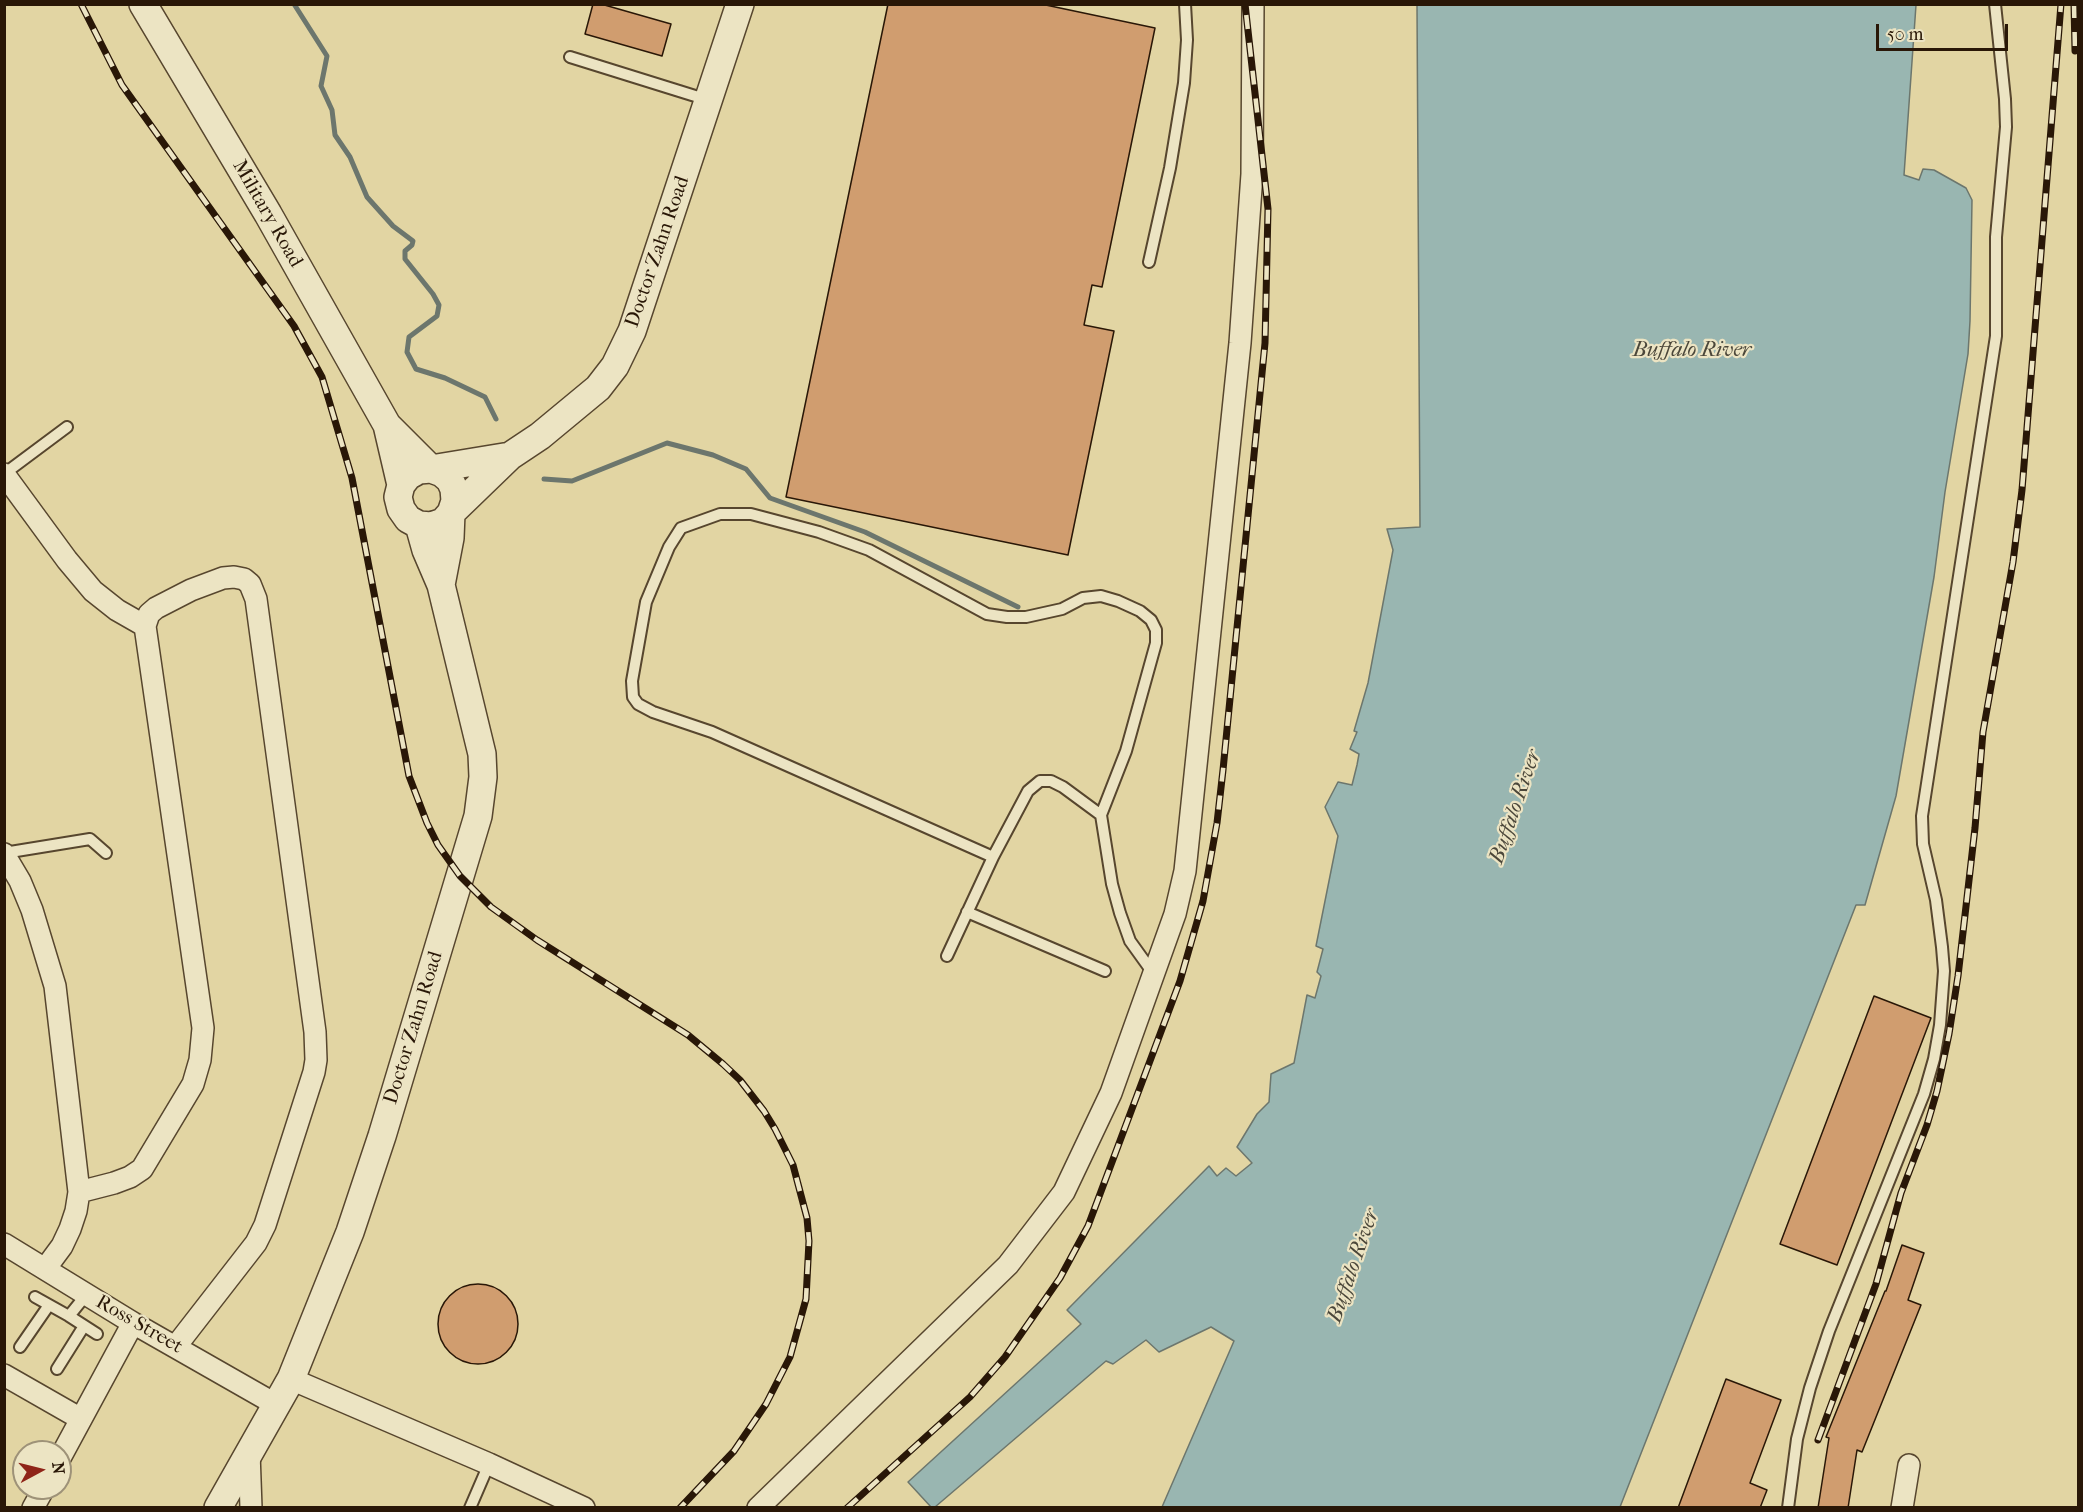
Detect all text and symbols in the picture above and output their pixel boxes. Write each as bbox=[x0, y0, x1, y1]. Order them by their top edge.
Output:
scale bar bbox=[1879, 12, 2011, 50]
text: 50 m bbox=[1887, 24, 1923, 45]
street label: Military Road bbox=[227, 156, 307, 272]
street label: Doctor Zahn Road bbox=[621, 173, 695, 331]
water label: Buffalo River bbox=[1633, 338, 1751, 364]
water label: Buffalo River bbox=[1485, 747, 1547, 867]
street label: Doctor Zahn Road bbox=[379, 949, 449, 1107]
water label: Buffalo River bbox=[1323, 1206, 1385, 1326]
street label: Ross Street bbox=[91, 1291, 187, 1359]
north arrow bbox=[12, 1440, 72, 1500]
text: N bbox=[48, 1461, 69, 1475]

